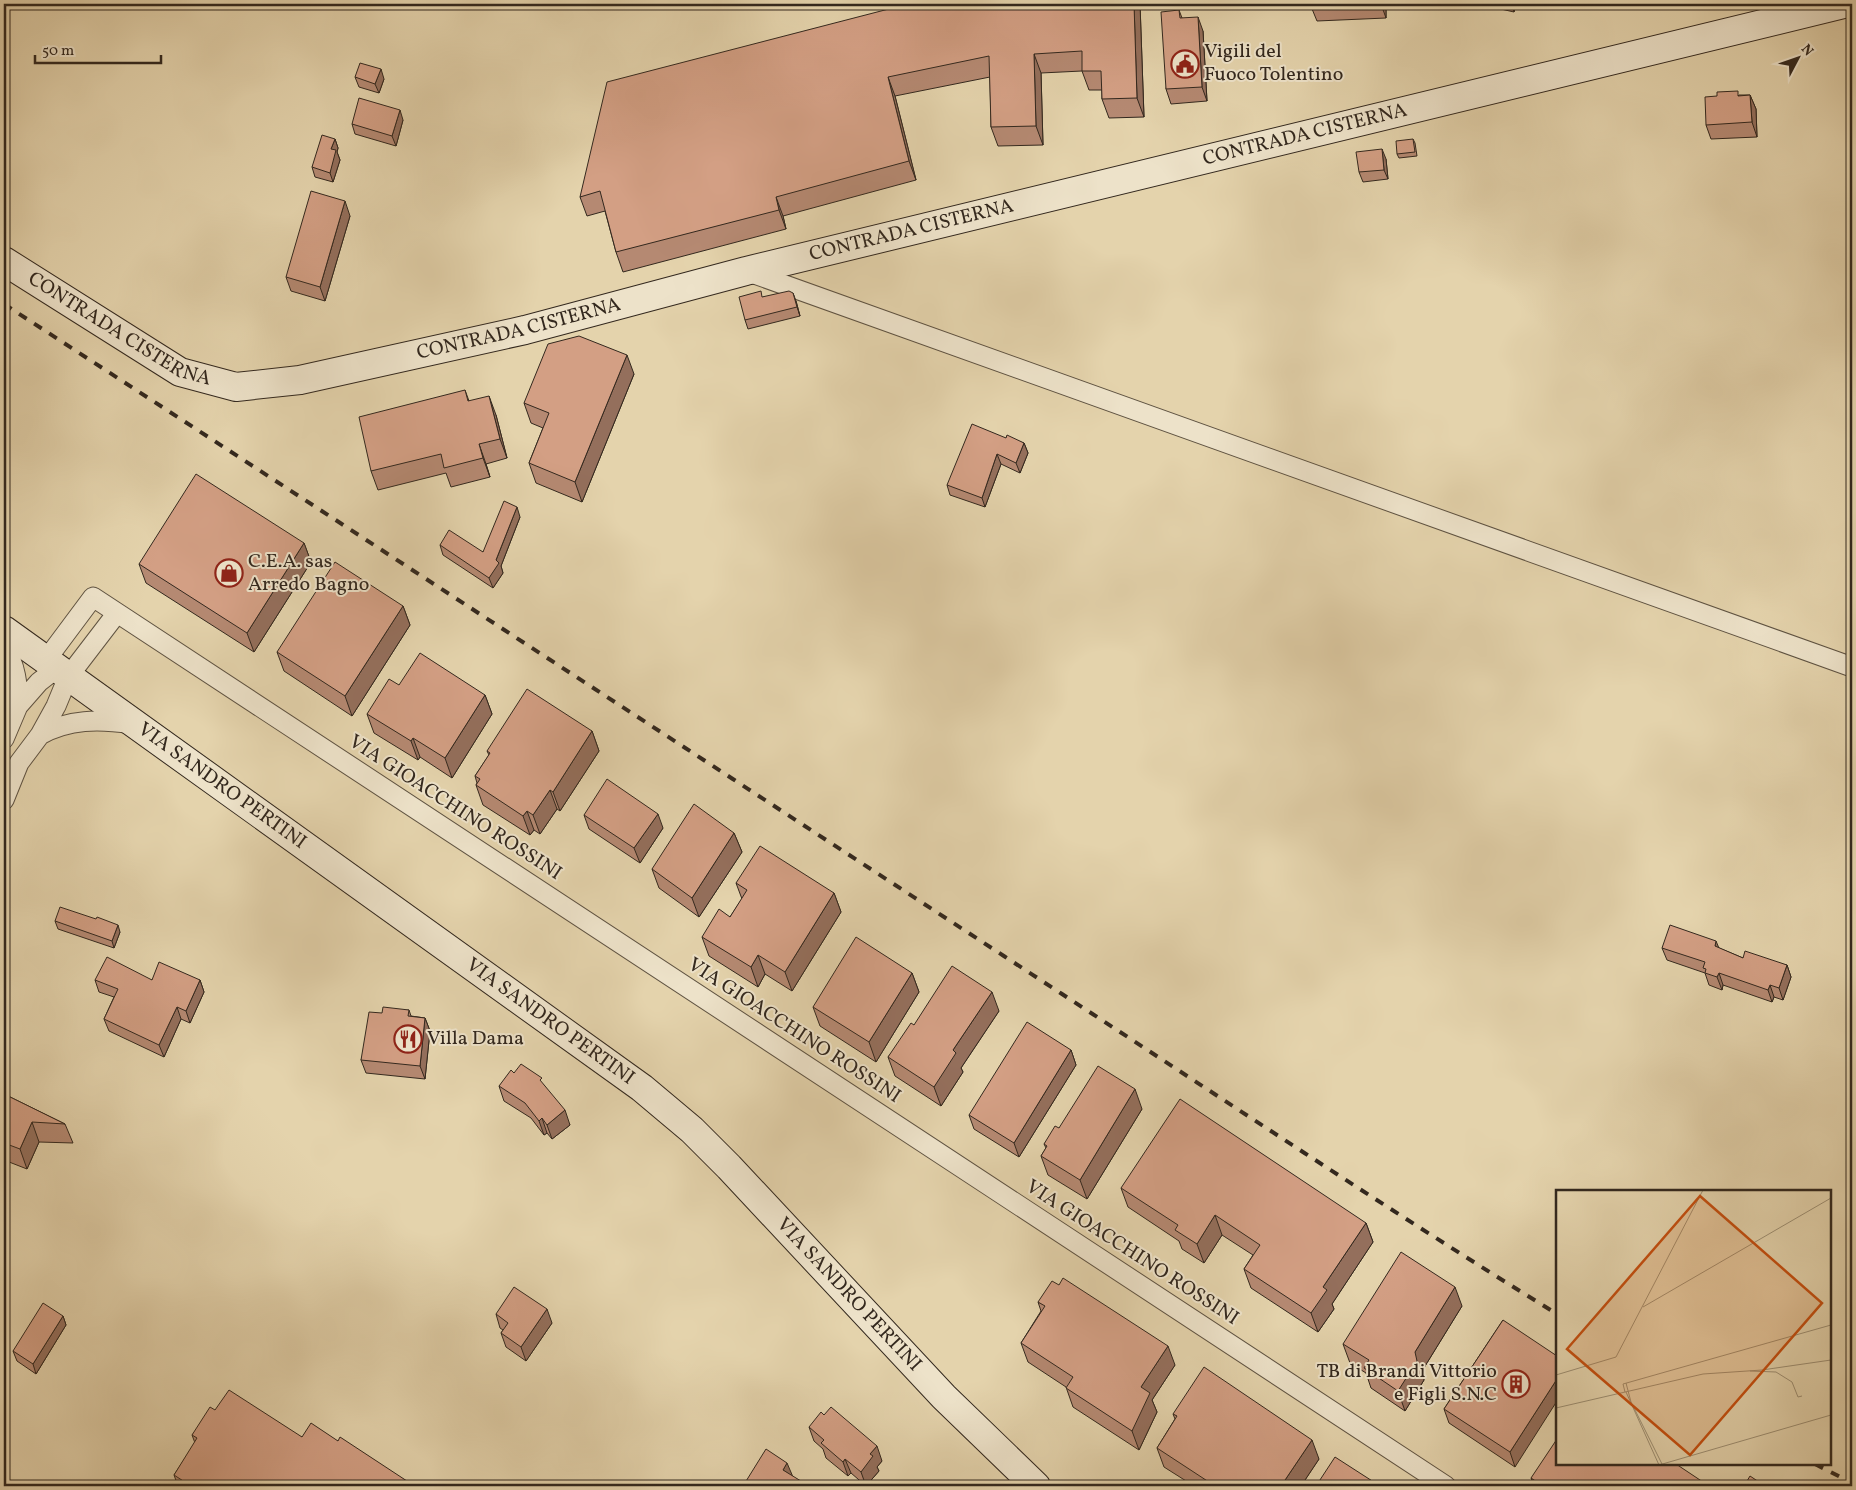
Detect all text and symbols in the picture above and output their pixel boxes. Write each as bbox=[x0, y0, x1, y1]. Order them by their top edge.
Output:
scale bar bbox=[35, 32, 161, 64]
north arrow bbox=[1774, 32, 1824, 82]
place label: Vigili del Fuoco Tolentino bbox=[1204, 38, 1343, 89]
text: N bbox=[1796, 40, 1817, 61]
text: 50 m bbox=[42, 41, 74, 62]
public building icon: Vigili del Fuoco Tolentino bbox=[1170, 49, 1200, 79]
street label: CONTRADA CISTERNA bbox=[1200, 97, 1410, 173]
street label: CONTRADA CISTERNA bbox=[807, 192, 1016, 269]
street label: CONTRADA CISTERNA bbox=[22, 265, 214, 394]
street label: CONTRADA CISTERNA bbox=[414, 291, 624, 368]
place label: C.E.A. sas Arredo Bagno bbox=[248, 548, 369, 599]
shop icon: C.E.A. sas Arredo Bagno bbox=[214, 558, 244, 588]
street label: VIA SANDRO PERTINI bbox=[132, 716, 312, 857]
street label: VIA GIOACCHINO ROSSINI bbox=[343, 728, 567, 888]
street label: VIA GIOACCHINO ROSSINI bbox=[682, 951, 906, 1111]
street label: VIA SANDRO PERTINI bbox=[460, 952, 640, 1092]
restaurant icon: Villa Dama bbox=[393, 1024, 423, 1054]
place label: Villa Dama bbox=[427, 1025, 524, 1053]
street label: VIA GIOACCHINO ROSSINI bbox=[1020, 1173, 1244, 1333]
inset map bbox=[1556, 1190, 1831, 1465]
street label: VIA SANDRO PERTINI bbox=[769, 1212, 928, 1378]
place label: TB di Brandi Vittorio e Figli S.N.C bbox=[1317, 1358, 1497, 1409]
building icon: TB di Brandi Vittorio e Figli S.N.C bbox=[1501, 1369, 1531, 1399]

